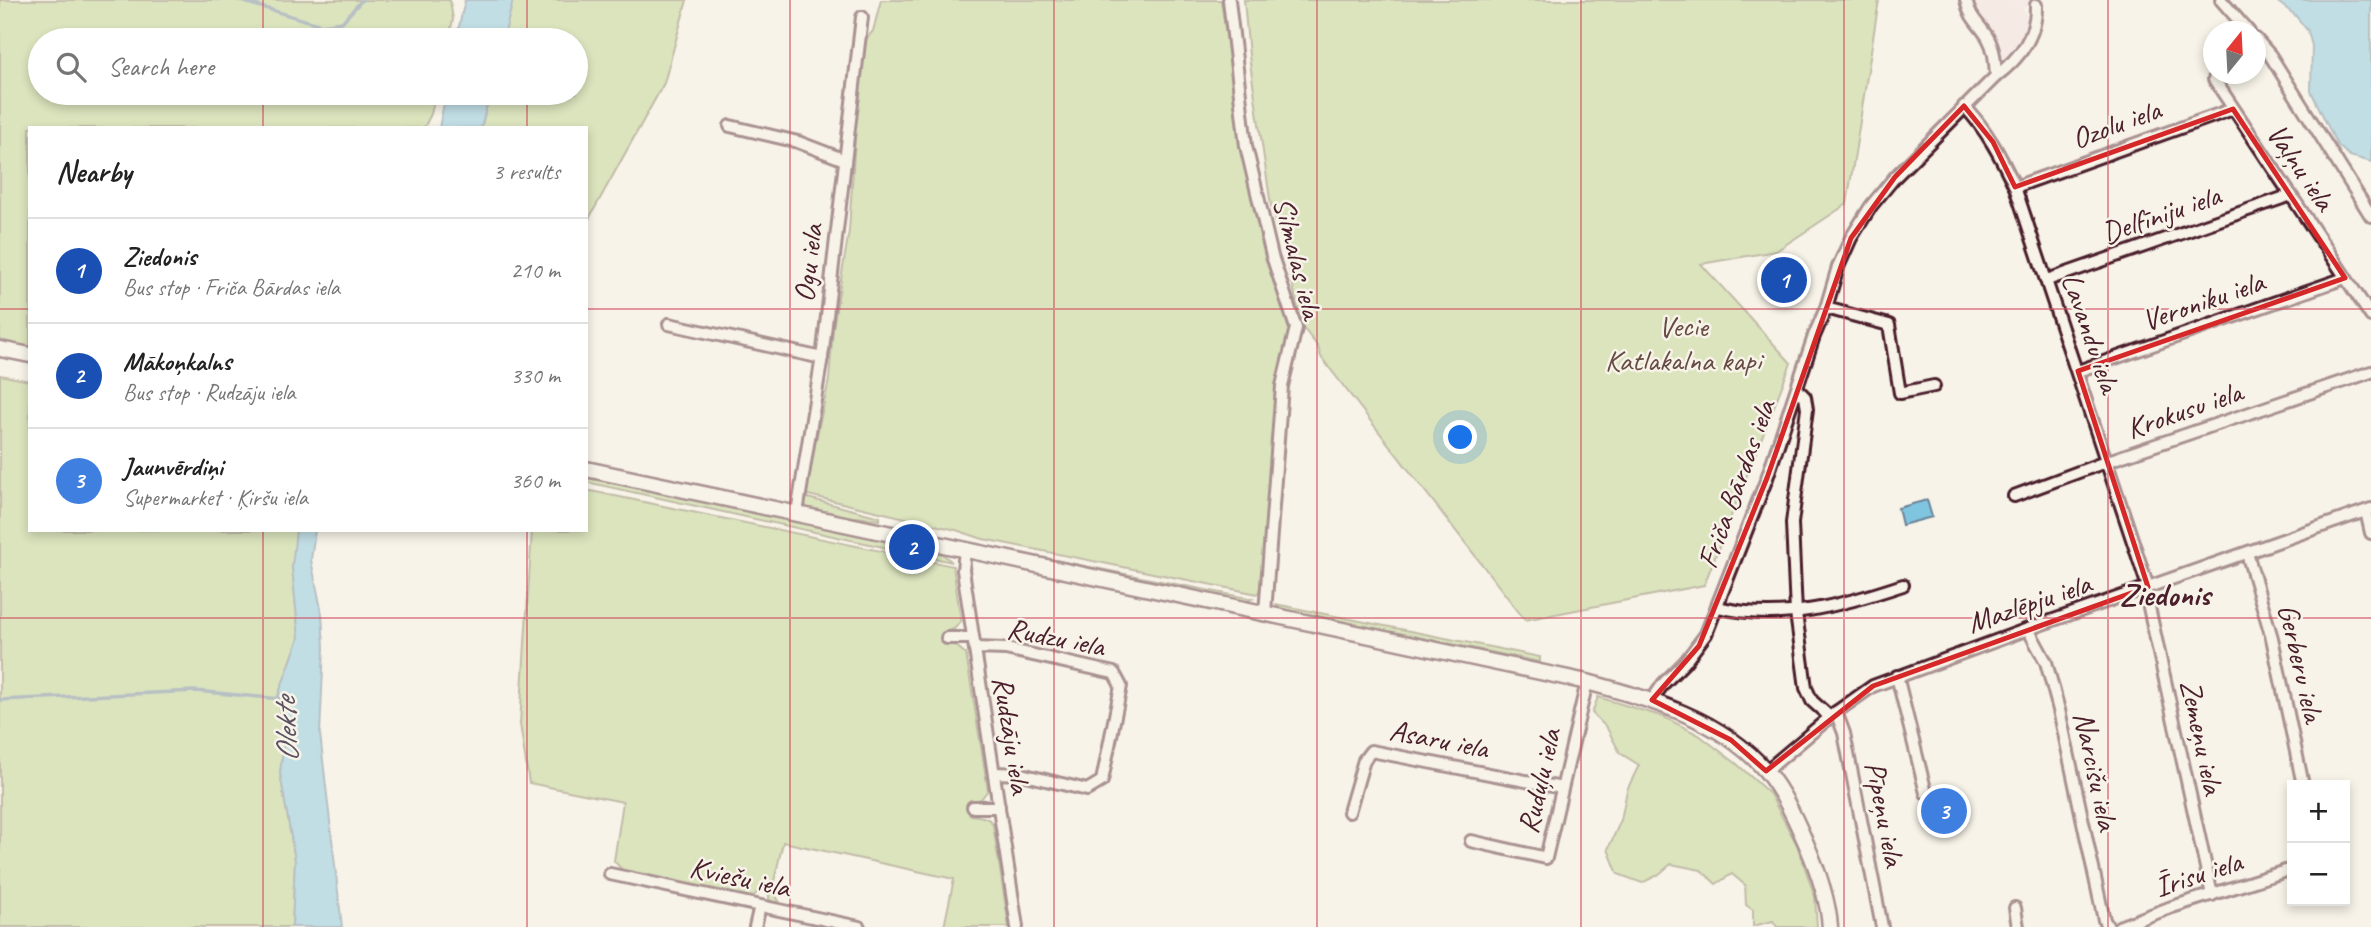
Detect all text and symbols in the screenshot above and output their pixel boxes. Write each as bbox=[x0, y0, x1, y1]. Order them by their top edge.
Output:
north arrow bbox=[2203, 21, 2266, 84]
search box bbox=[28, 28, 588, 105]
icon: search bbox=[52, 48, 90, 86]
text: Search here bbox=[108, 50, 214, 83]
street label: Ozolu iela bbox=[2066, 90, 2167, 158]
street label: Vaļņu iela bbox=[2258, 116, 2345, 219]
text: Nearby bbox=[56, 153, 132, 191]
text: 3 results bbox=[493, 157, 560, 186]
street label: Delfīniju iela bbox=[2097, 175, 2227, 252]
street label: Silmalas iela bbox=[1265, 193, 1332, 325]
street label: Ogu iela bbox=[784, 220, 832, 304]
text: Ziedonis bbox=[123, 240, 196, 273]
pin: 1 bbox=[1761, 254, 1807, 306]
text: 1 bbox=[74, 256, 84, 285]
text: 210 m bbox=[511, 256, 560, 285]
street label: Veroniku iela bbox=[2137, 262, 2271, 340]
street label: Lavandu iela bbox=[2053, 268, 2130, 400]
text: Bus stop · Friča Bārdas iela bbox=[123, 273, 340, 302]
park label: Vecie Katlakalna kapi bbox=[1605, 307, 1764, 379]
text: Mākoņkalns bbox=[123, 345, 231, 378]
text: 2 bbox=[74, 361, 84, 390]
text: 330 m bbox=[511, 361, 560, 390]
street label: Krokusu iela bbox=[2121, 372, 2249, 447]
text: Bus stop · Rudzāju iela bbox=[123, 378, 295, 407]
street label: Friča Bārdas iela bbox=[1688, 393, 1785, 573]
your location bbox=[1443, 420, 1477, 454]
text: Jaunvērdiņi bbox=[123, 450, 223, 483]
text: 3 bbox=[74, 466, 84, 495]
text: 360 m bbox=[511, 466, 560, 495]
text: Supermarket · Ķiršu iela bbox=[123, 483, 308, 512]
pin: 2 bbox=[889, 521, 935, 573]
street label: Mazlēpju iela bbox=[1962, 564, 2098, 642]
district label: Ziedonis bbox=[2120, 574, 2213, 615]
street label: Gerberu iela bbox=[2269, 600, 2334, 728]
street label: Rudzu iela bbox=[1004, 609, 1110, 665]
street label: Rudzāju iela bbox=[984, 674, 1040, 798]
street label: Zemeņu iela bbox=[2171, 676, 2233, 800]
water label: Olekte bbox=[264, 692, 308, 764]
street label: Narcišu iela bbox=[2065, 708, 2127, 836]
street label: Asaru iela bbox=[1386, 711, 1493, 768]
street label: Ruduļu iela bbox=[1509, 723, 1570, 837]
street label: Pīpeņu iela bbox=[1856, 758, 1914, 872]
map controls bbox=[2287, 780, 2350, 906]
button: + bbox=[2287, 780, 2350, 843]
pin: 3 bbox=[1921, 785, 1967, 837]
street label: Īrisu iela bbox=[2150, 841, 2248, 906]
button: − bbox=[2287, 843, 2350, 906]
street label: Kviešu iela bbox=[686, 848, 796, 907]

